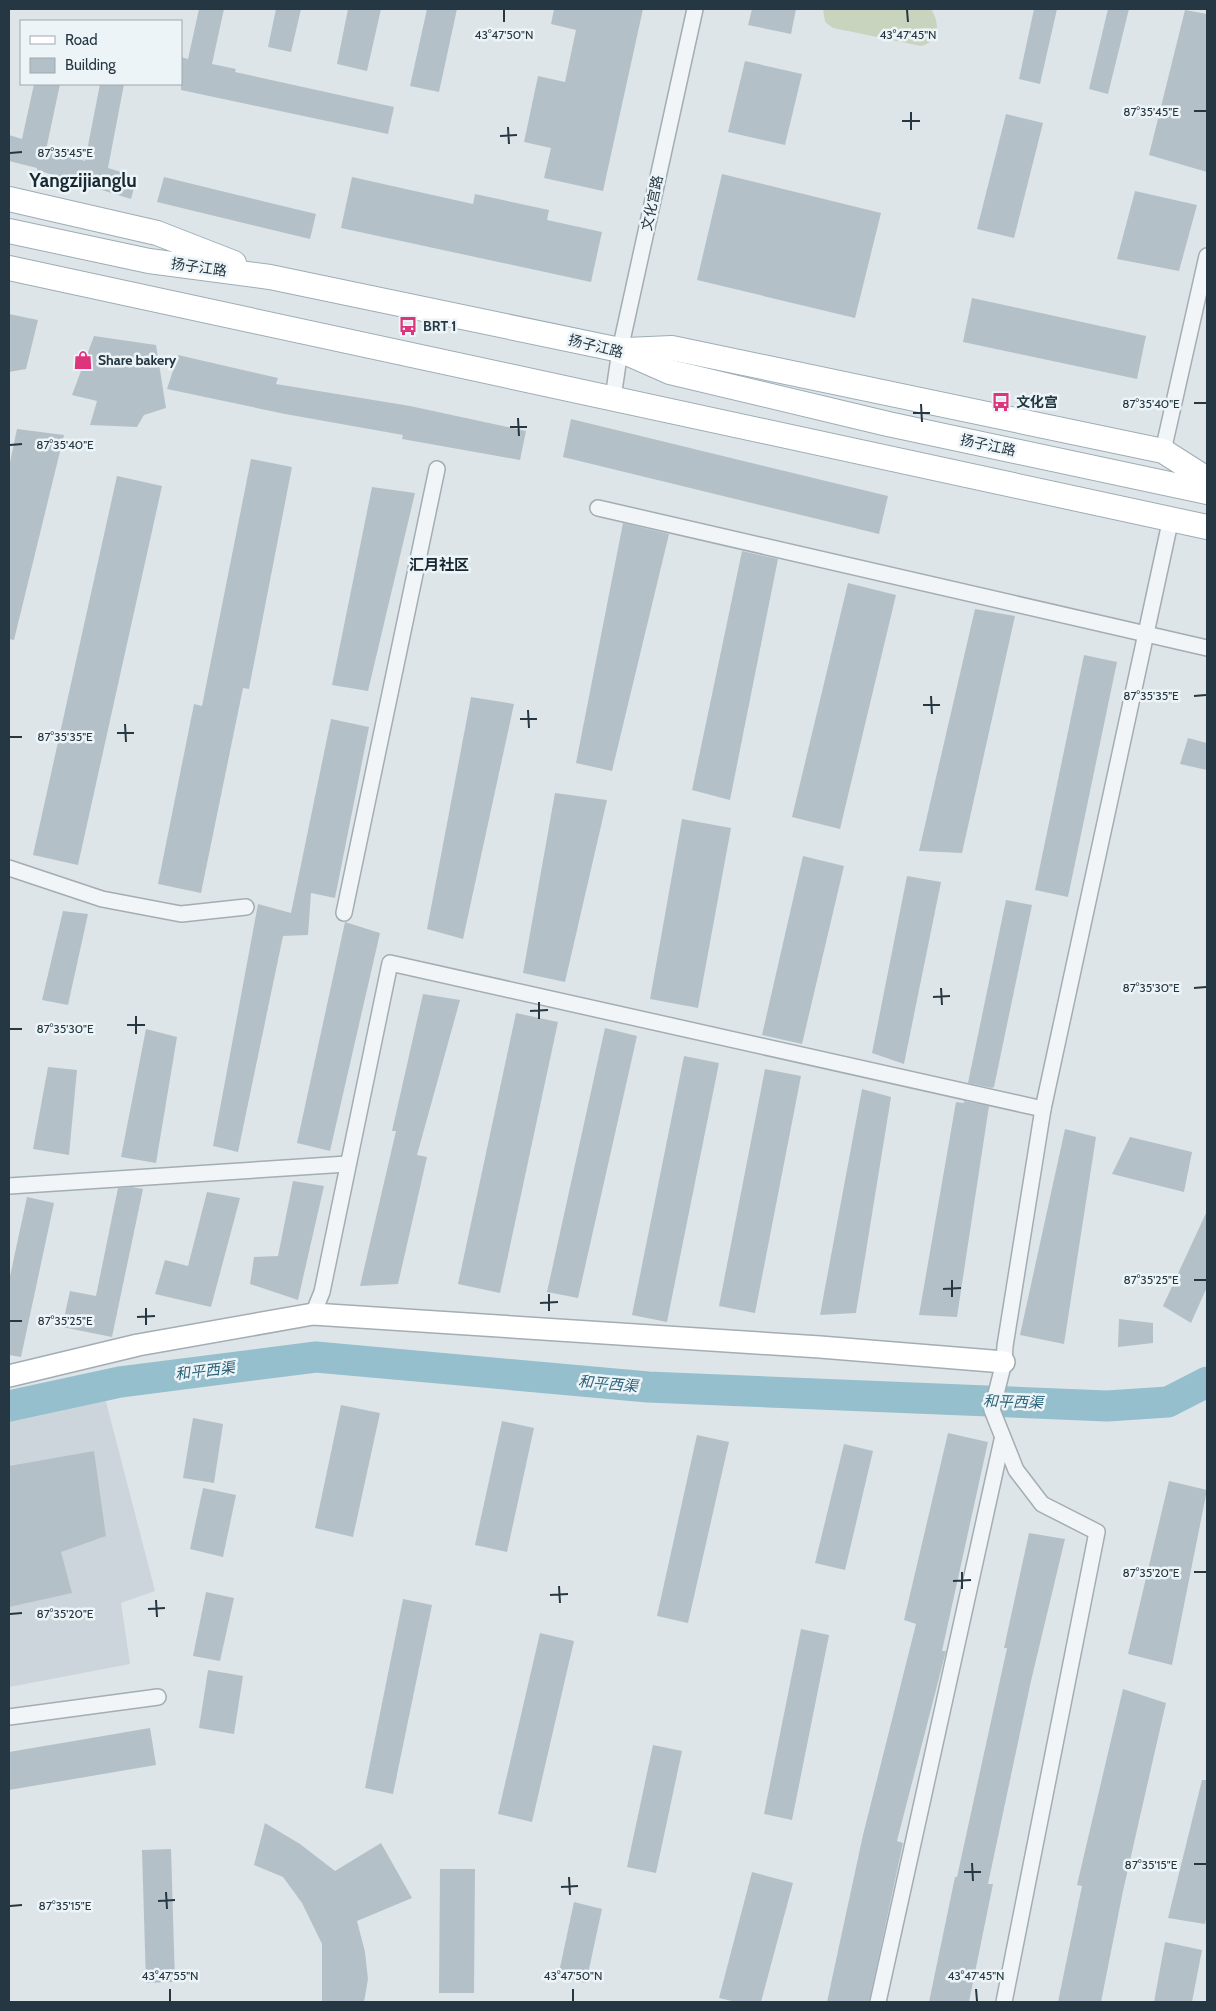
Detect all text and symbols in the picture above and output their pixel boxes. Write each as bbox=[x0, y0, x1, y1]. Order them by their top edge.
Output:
legend bbox=[20, 20, 182, 85]
text: 43°47'50"N bbox=[475, 27, 533, 42]
text: 43°47'45"N bbox=[879, 27, 937, 42]
text: Road bbox=[65, 31, 98, 49]
text: Building bbox=[65, 56, 116, 74]
text: 87°35'45"E bbox=[1123, 104, 1179, 119]
text: 87°35'45"E bbox=[37, 145, 93, 160]
district label: Yangzijianglu bbox=[28, 169, 137, 192]
street label: 文化宫路 bbox=[637, 174, 667, 232]
street label: 扬子江路 bbox=[170, 254, 228, 280]
bus stop icon: BRT 1 bbox=[397, 315, 419, 337]
place label: BRT 1 bbox=[423, 317, 457, 335]
street label: 扬子江路 bbox=[567, 330, 625, 362]
shop icon: Share bakery bbox=[72, 349, 94, 371]
place label: Share bakery bbox=[98, 351, 177, 369]
bus stop icon: 文化宫 bbox=[990, 391, 1012, 413]
place label: 文化宫 bbox=[1016, 393, 1058, 411]
text: 87°35'40"E bbox=[1122, 396, 1180, 411]
street label: 扬子江路 bbox=[959, 430, 1017, 460]
text: 87°35'40"E bbox=[36, 437, 94, 452]
district label: 汇月社区 bbox=[409, 556, 469, 574]
text: 87°35'35"E bbox=[1123, 688, 1179, 703]
text: 87°35'35"E bbox=[37, 729, 93, 744]
text: 87°35'30"E bbox=[1122, 980, 1180, 995]
text: 87°35'30"E bbox=[36, 1021, 94, 1036]
text: 87°35'25"E bbox=[1123, 1272, 1179, 1287]
text: 87°35'25"E bbox=[37, 1313, 93, 1328]
water label: 和平西渠 bbox=[174, 1358, 238, 1384]
water label: 和平西渠 bbox=[577, 1372, 641, 1396]
water label: 和平西渠 bbox=[983, 1392, 1045, 1412]
text: 87°35'20"E bbox=[1122, 1565, 1180, 1580]
text: 87°35'20"E bbox=[36, 1606, 94, 1621]
text: 87°35'15"E bbox=[1125, 1857, 1178, 1872]
text: 87°35'15"E bbox=[39, 1898, 92, 1913]
text: 43°47'55"N bbox=[142, 1968, 198, 1983]
text: 43°47'50"N bbox=[544, 1968, 602, 1983]
text: 43°47'45"N bbox=[947, 1968, 1005, 1983]

